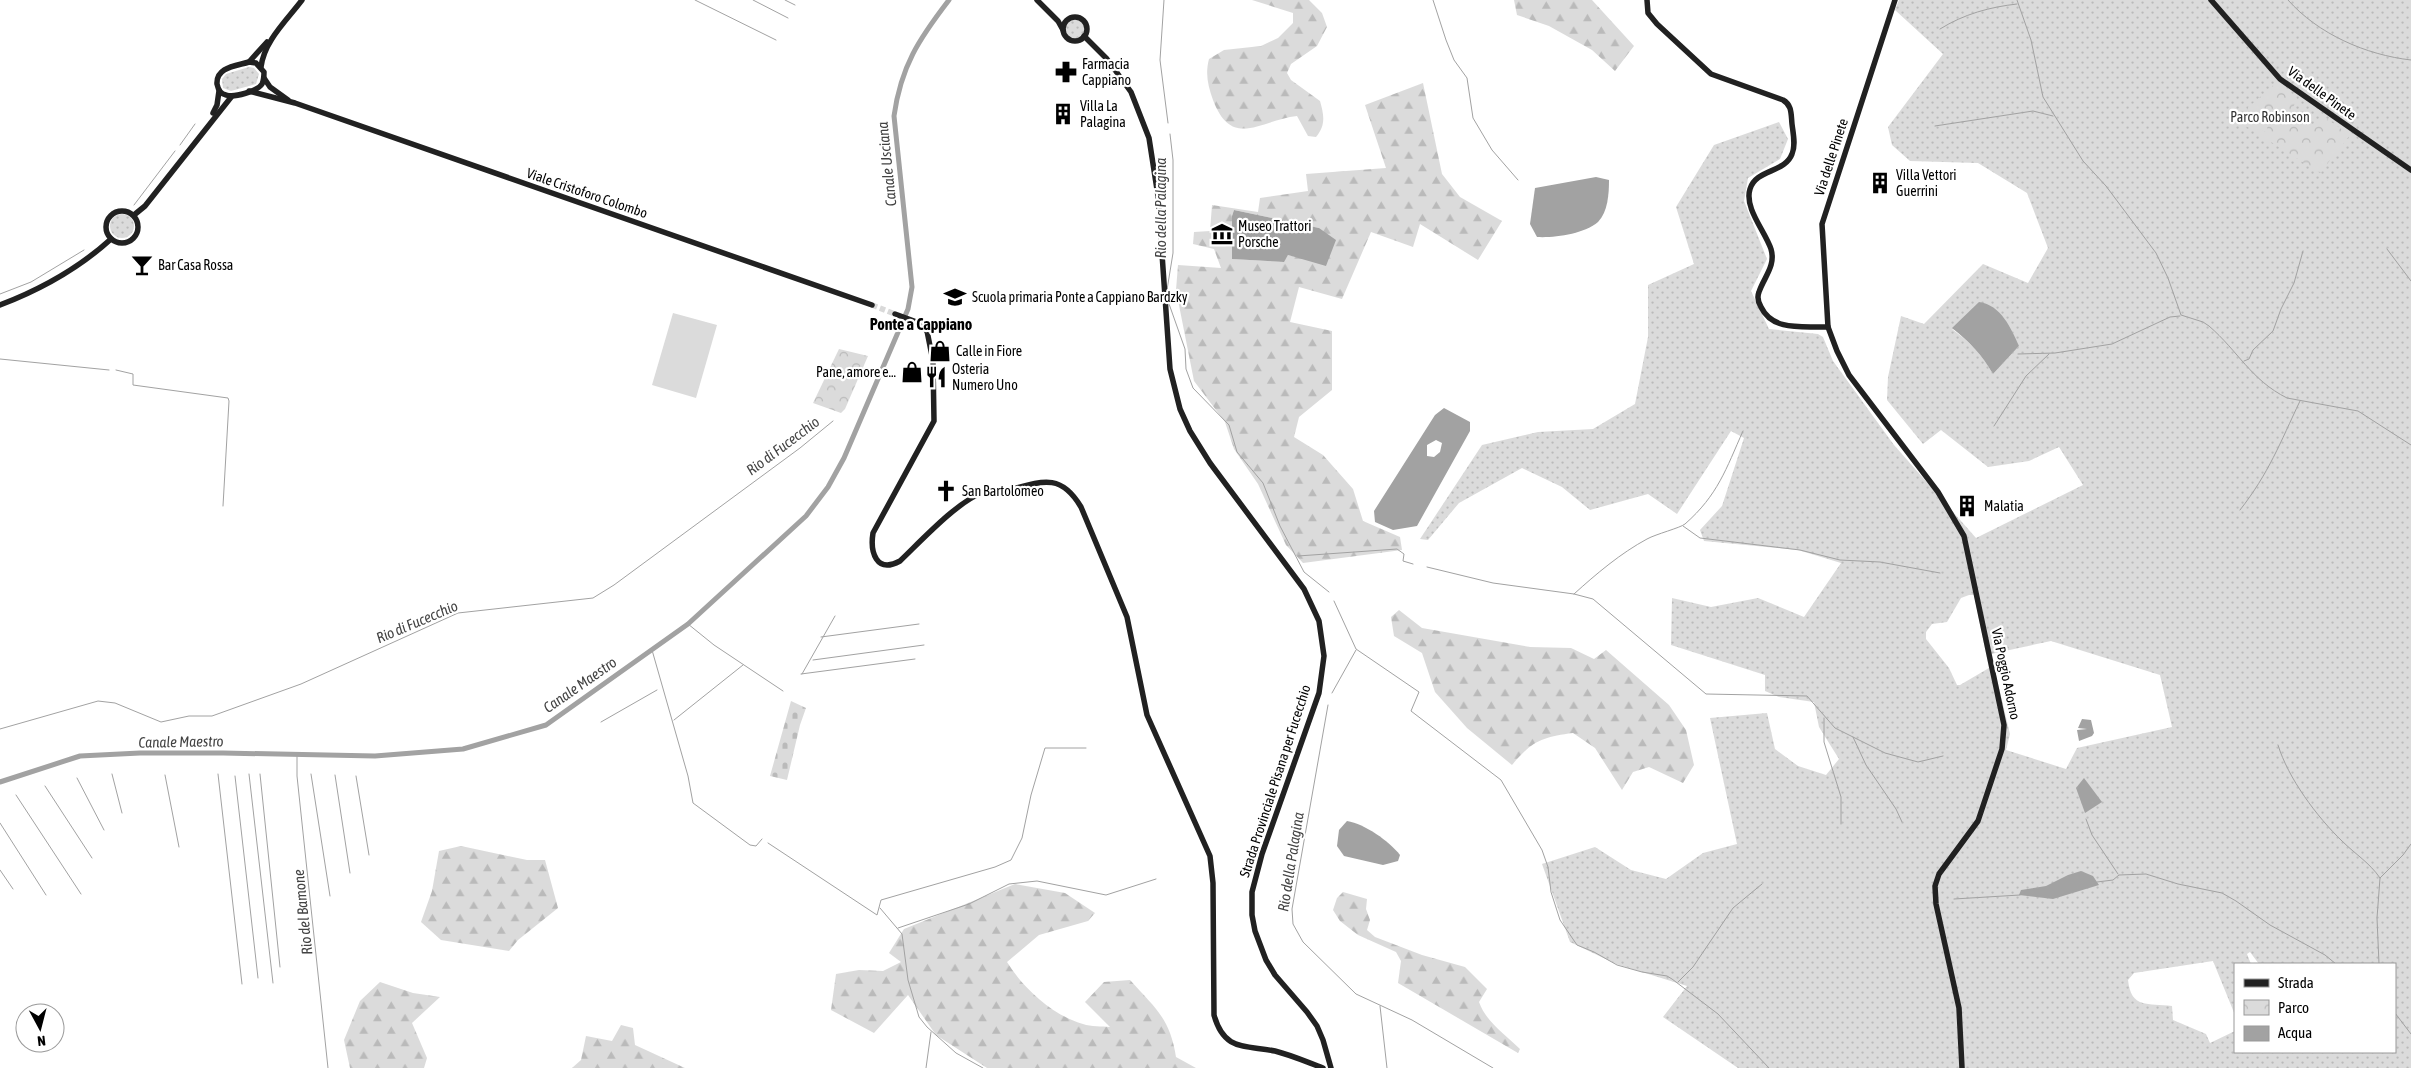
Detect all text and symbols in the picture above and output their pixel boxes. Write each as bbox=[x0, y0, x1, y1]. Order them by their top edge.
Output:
place label: Farmacia Cappiano bbox=[1082, 56, 1131, 88]
pharmacy icon: Farmacia Cappiano bbox=[1053, 59, 1079, 85]
street label: Via delle Pinete bbox=[2285, 63, 2359, 123]
place label: Villa La Palagina bbox=[1080, 98, 1126, 130]
building icon: Villa La Palagina bbox=[1050, 101, 1076, 127]
park label: Parco Robinson bbox=[2230, 109, 2310, 125]
street label: Via delle Pinete bbox=[1811, 116, 1851, 198]
water label: Canale Usciana bbox=[874, 121, 899, 207]
water label: Rio della Palagina bbox=[1152, 158, 1169, 258]
street label: Viale Cristoforo Colombo bbox=[524, 165, 650, 221]
place label: Villa Vettori Guerrini bbox=[1896, 167, 1957, 199]
building icon: Villa Vettori Guerrini bbox=[1867, 170, 1893, 196]
place label: Museo Trattori Porsche bbox=[1238, 218, 1311, 250]
museum icon: Museo Trattori Porsche bbox=[1209, 221, 1235, 247]
bar icon: Bar Casa Rossa bbox=[129, 252, 155, 278]
place label: Bar Casa Rossa bbox=[158, 257, 233, 273]
school or university icon: Scuola primaria Ponte a Cappiano Bardzky bbox=[942, 284, 968, 310]
place label: Scuola primaria Ponte a Cappiano Bardzky bbox=[972, 289, 1188, 305]
district label: Ponte a Cappiano bbox=[870, 315, 973, 333]
shop icon: Calle in Fiore bbox=[927, 338, 953, 364]
place label: Calle in Fiore bbox=[956, 343, 1022, 359]
shop icon: Pane, amore e... bbox=[899, 359, 925, 385]
place label: Osteria Numero Uno bbox=[952, 361, 1018, 393]
place label: Pane, amore e... bbox=[816, 364, 896, 380]
restaurant icon: Osteria Numero Uno bbox=[923, 364, 949, 390]
water label: Rio di Fucecchio bbox=[743, 413, 822, 478]
church icon: San Bartolomeo bbox=[933, 478, 959, 504]
place label: San Bartolomeo bbox=[962, 483, 1044, 499]
building icon: Malatia bbox=[1954, 493, 1980, 519]
place label: Malatia bbox=[1984, 498, 2024, 514]
water label: Rio di Fucecchio bbox=[374, 597, 460, 646]
street label: Via Poggio Adorno bbox=[1989, 627, 2023, 721]
water label: Canale Maestro bbox=[540, 653, 619, 716]
street label: Strada Provinciale Pisana per Fucecchio bbox=[1236, 683, 1314, 879]
water label: Canale Maestro bbox=[138, 732, 224, 751]
water label: Rio della Palagina bbox=[1274, 811, 1307, 913]
water label: Rio del Bamone bbox=[290, 868, 315, 956]
legend bbox=[2234, 963, 2396, 1053]
text: Strada bbox=[2278, 974, 2314, 991]
text: Parco bbox=[2278, 999, 2309, 1016]
north arrow bbox=[15, 1003, 65, 1053]
text: Acqua bbox=[2278, 1024, 2312, 1041]
text: N bbox=[37, 1032, 47, 1049]

